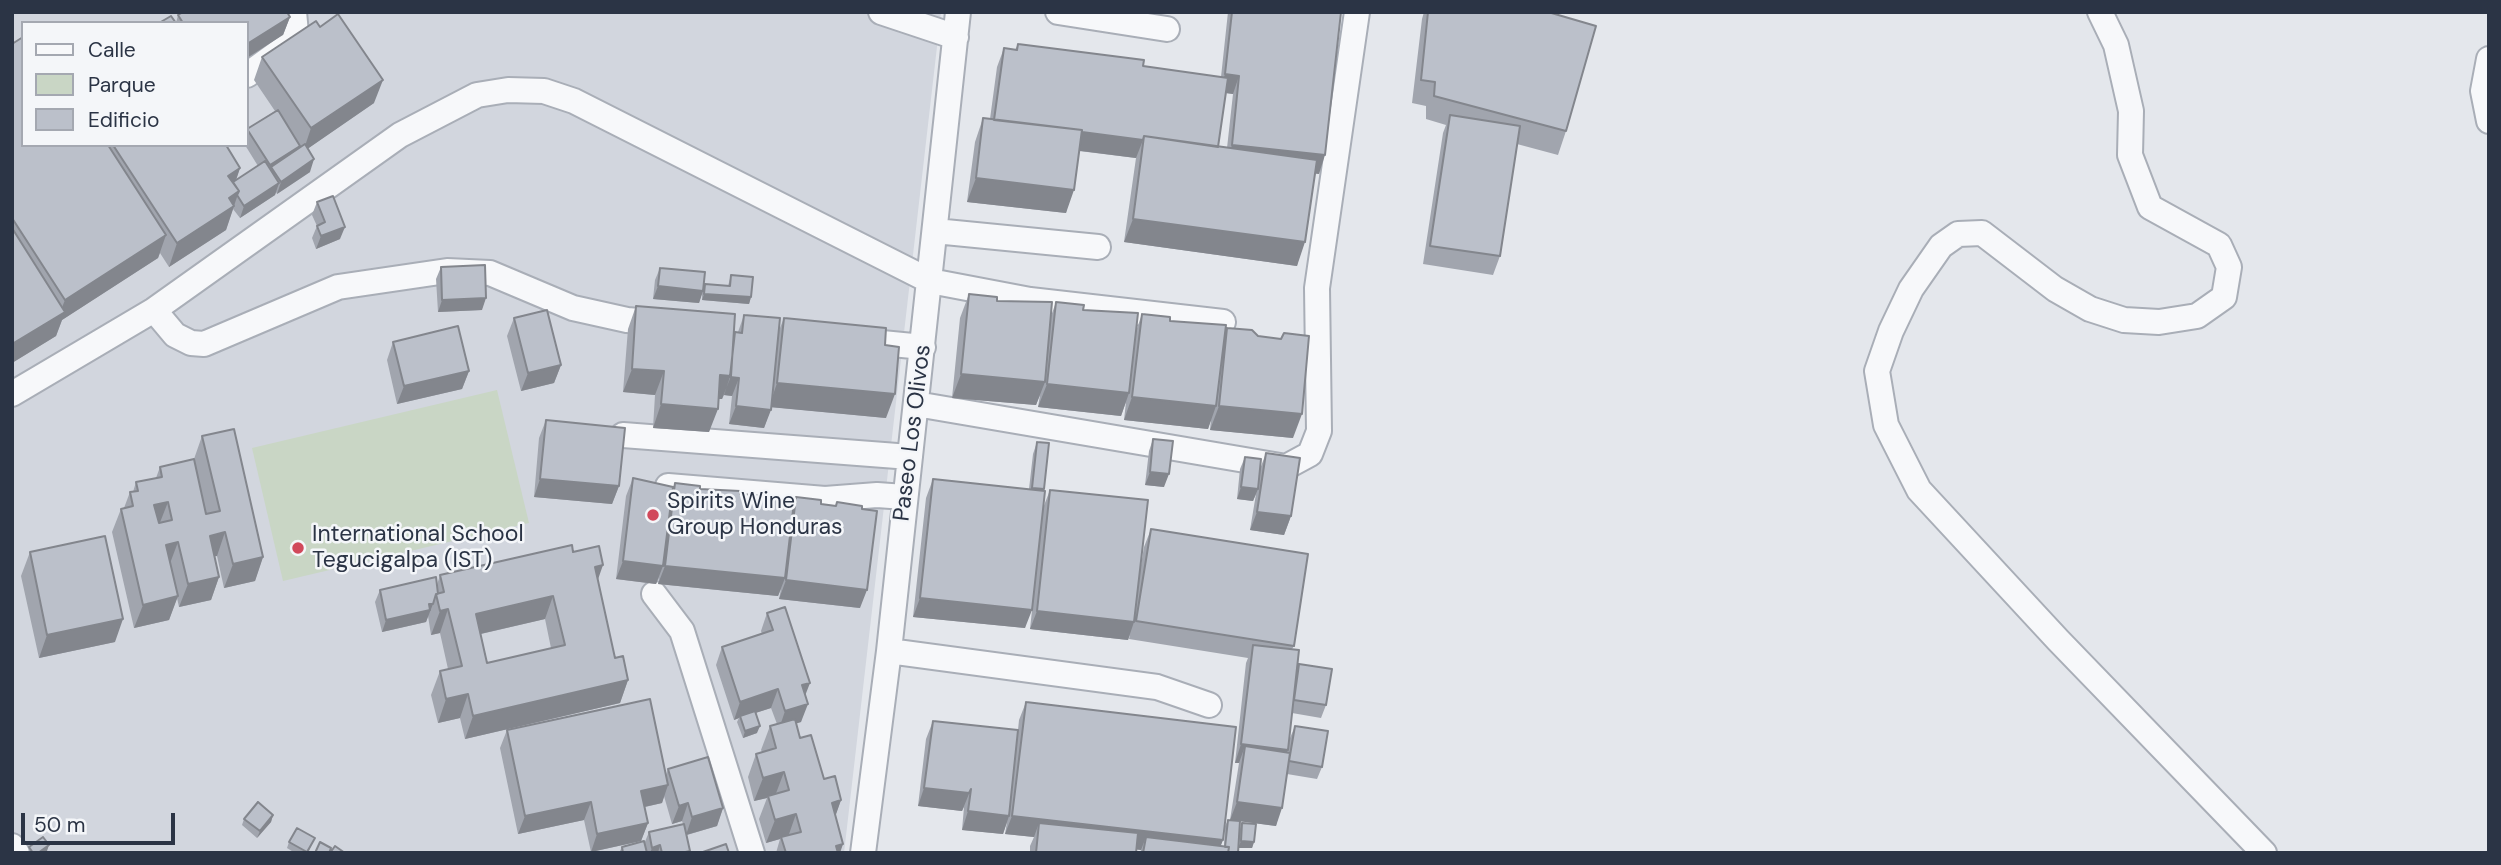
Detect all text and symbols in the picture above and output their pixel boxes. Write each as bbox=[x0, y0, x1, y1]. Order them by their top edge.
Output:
legend bbox=[21, 21, 248, 147]
text: Calle bbox=[88, 36, 136, 64]
text: Parque bbox=[88, 71, 156, 99]
text: Edificio bbox=[88, 106, 159, 134]
street label: Paseo Los Olivos bbox=[888, 343, 938, 523]
place label: Spirits Wine Group Honduras bbox=[667, 488, 843, 542]
marker: Spirits Wine Group Honduras bbox=[645, 507, 661, 523]
place label: International School Tegucigalpa (IST) bbox=[312, 521, 524, 575]
marker: International School Tegucigalpa (IST) bbox=[290, 540, 306, 556]
scale bar bbox=[24, 798, 178, 842]
text: 50 m bbox=[34, 811, 85, 839]

